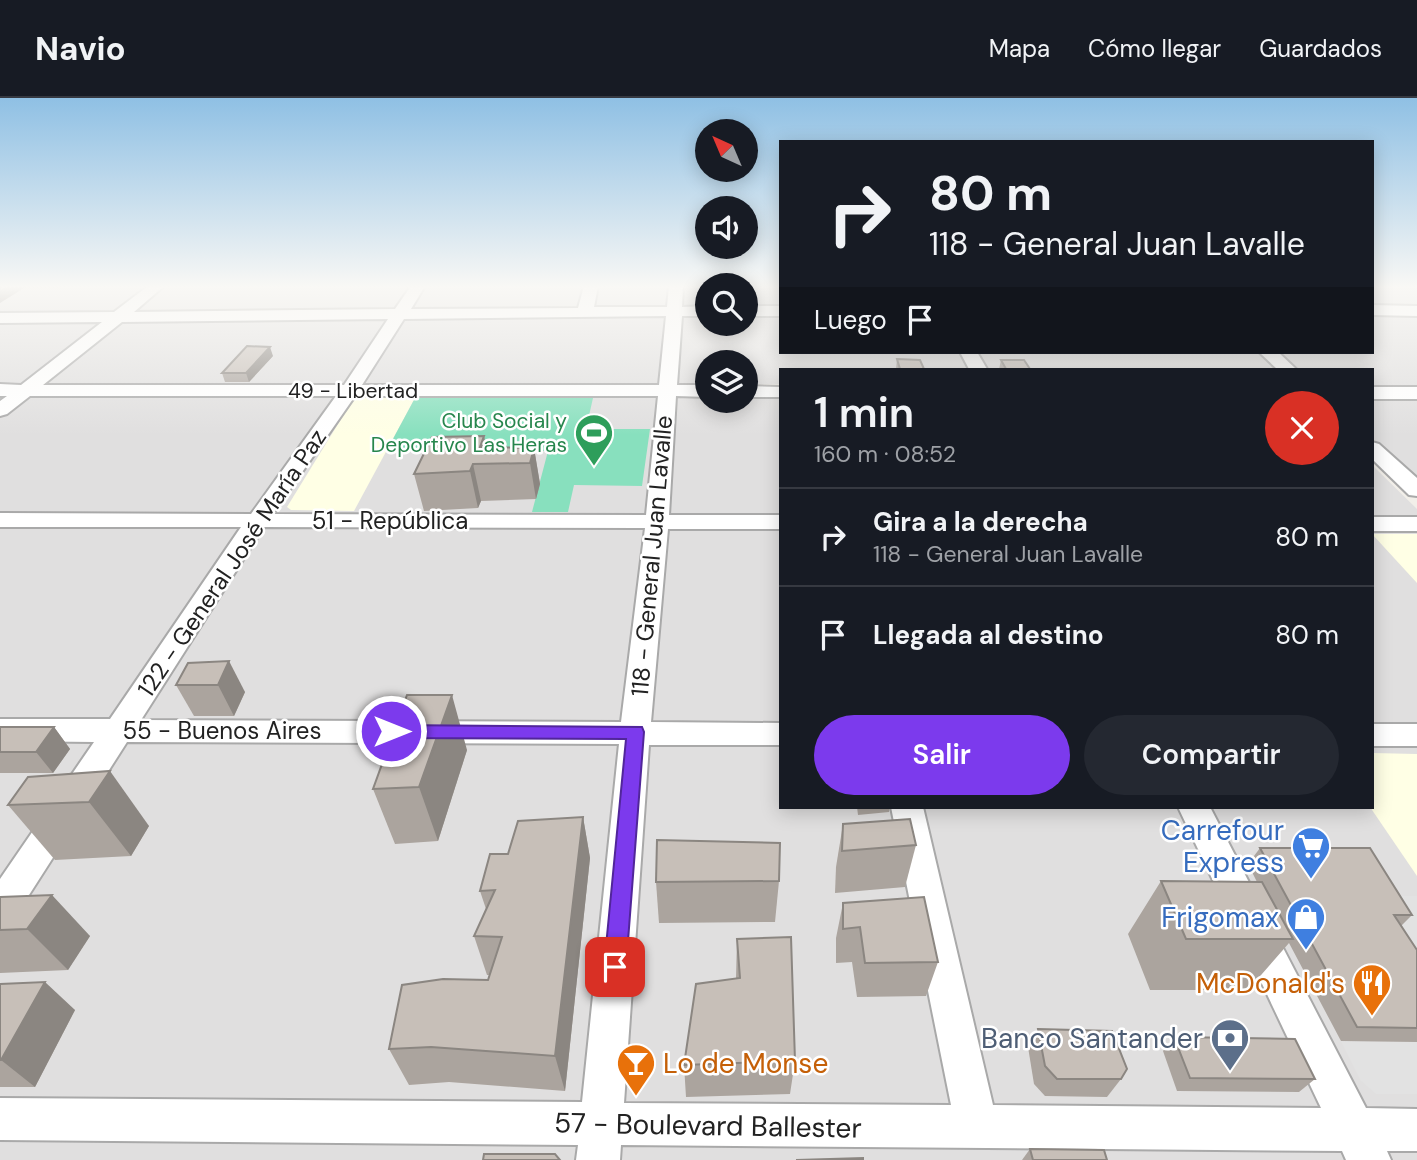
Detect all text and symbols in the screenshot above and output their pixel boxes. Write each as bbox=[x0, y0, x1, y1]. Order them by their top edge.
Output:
text: Navio bbox=[35, 27, 126, 70]
text: Mapa bbox=[989, 33, 1050, 64]
text: Cómo llegar bbox=[1088, 33, 1221, 64]
text: Guardados bbox=[1259, 33, 1382, 64]
north arrow bbox=[695, 119, 758, 182]
map controls bbox=[695, 119, 758, 413]
text: 80 m bbox=[929, 161, 1052, 225]
icon: right bbox=[814, 168, 905, 259]
button: sound bbox=[695, 196, 758, 259]
text: 118 - General Juan Lavalle bbox=[929, 223, 1305, 265]
button: search bbox=[695, 273, 758, 336]
icon: arrive bbox=[901, 301, 939, 339]
text: Luego bbox=[814, 303, 887, 337]
button: layers bbox=[695, 350, 758, 413]
street label: 49 - Libertad bbox=[288, 377, 418, 405]
text: 1 min bbox=[814, 385, 914, 440]
button: close bbox=[1265, 391, 1339, 465]
place label: Club Social y Deportivo Las Heras bbox=[371, 407, 567, 459]
sports icon: Club Social y Deportivo Las Heras bbox=[573, 412, 615, 467]
street label: 118 - General Juan Lavalle bbox=[624, 414, 679, 698]
street label: 122 - General José María Paz bbox=[130, 423, 333, 703]
text: 160 m · 08:52 bbox=[814, 439, 956, 469]
street label: 51 - República bbox=[312, 505, 468, 536]
text: Gira a la derecha bbox=[873, 505, 1088, 539]
icon: right bbox=[814, 518, 852, 556]
text: 80 m bbox=[1275, 520, 1339, 554]
text: 118 - General Juan Lavalle bbox=[873, 539, 1143, 569]
icon: arrive bbox=[814, 616, 852, 654]
text: Llegada al destino bbox=[873, 618, 1104, 652]
text: 80 m bbox=[1275, 618, 1339, 652]
position arrow bbox=[354, 694, 428, 768]
street label: 55 - Buenos Aires bbox=[122, 715, 322, 746]
button: Salir bbox=[814, 715, 1070, 795]
button: Compartir bbox=[1084, 715, 1339, 795]
place label: Carrefour Express bbox=[1161, 812, 1284, 881]
supermarket icon: Carrefour Express bbox=[1290, 825, 1332, 880]
shop icon: Frigomax bbox=[1285, 896, 1327, 951]
place label: Frigomax bbox=[1161, 899, 1279, 936]
pin bbox=[585, 937, 645, 997]
icon: arrive bbox=[596, 948, 634, 986]
restaurant icon: McDonald's bbox=[1351, 962, 1393, 1017]
place label: McDonald's bbox=[1196, 965, 1345, 1002]
bank icon: Banco Santander bbox=[1209, 1017, 1251, 1072]
place label: Banco Santander bbox=[981, 1020, 1203, 1057]
bar icon: Lo de Monse bbox=[615, 1042, 657, 1097]
place label: Lo de Monse bbox=[663, 1045, 828, 1082]
street label: 57 - Boulevard Ballester bbox=[554, 1104, 862, 1147]

